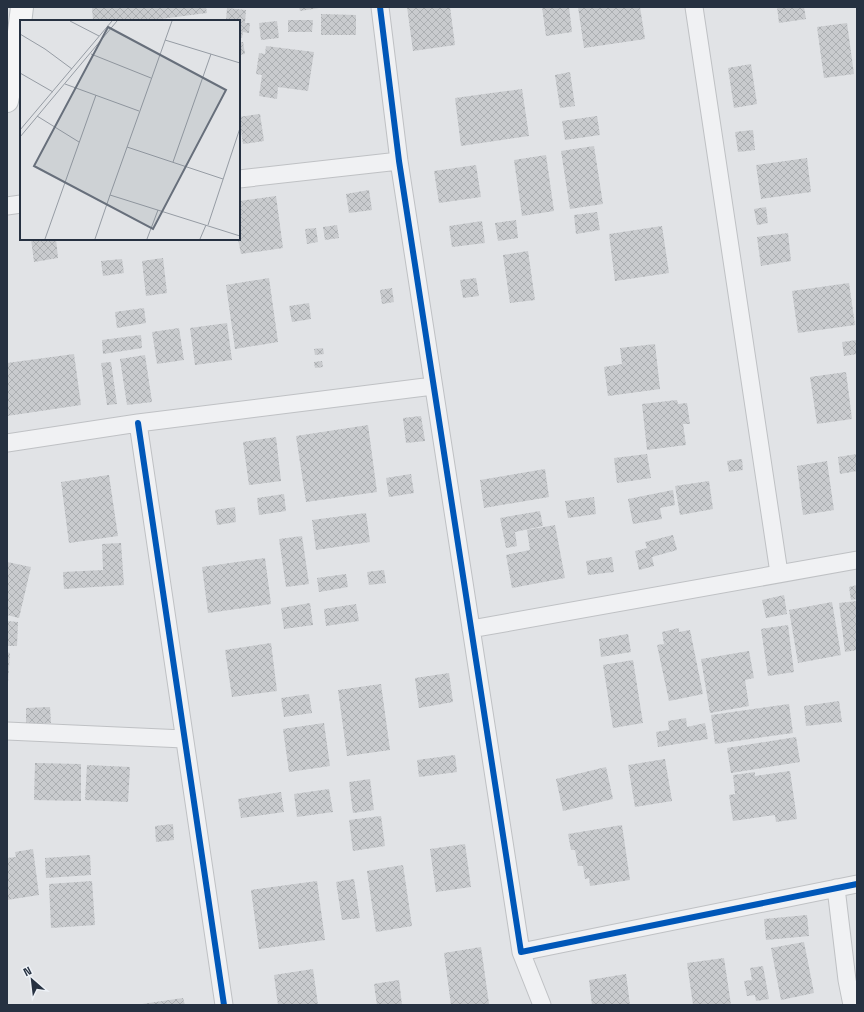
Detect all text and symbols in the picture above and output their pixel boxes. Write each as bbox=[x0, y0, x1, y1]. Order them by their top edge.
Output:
inset map bbox=[20, 20, 240, 240]
north arrow bbox=[12, 960, 52, 1000]
text: N bbox=[21, 963, 34, 979]

